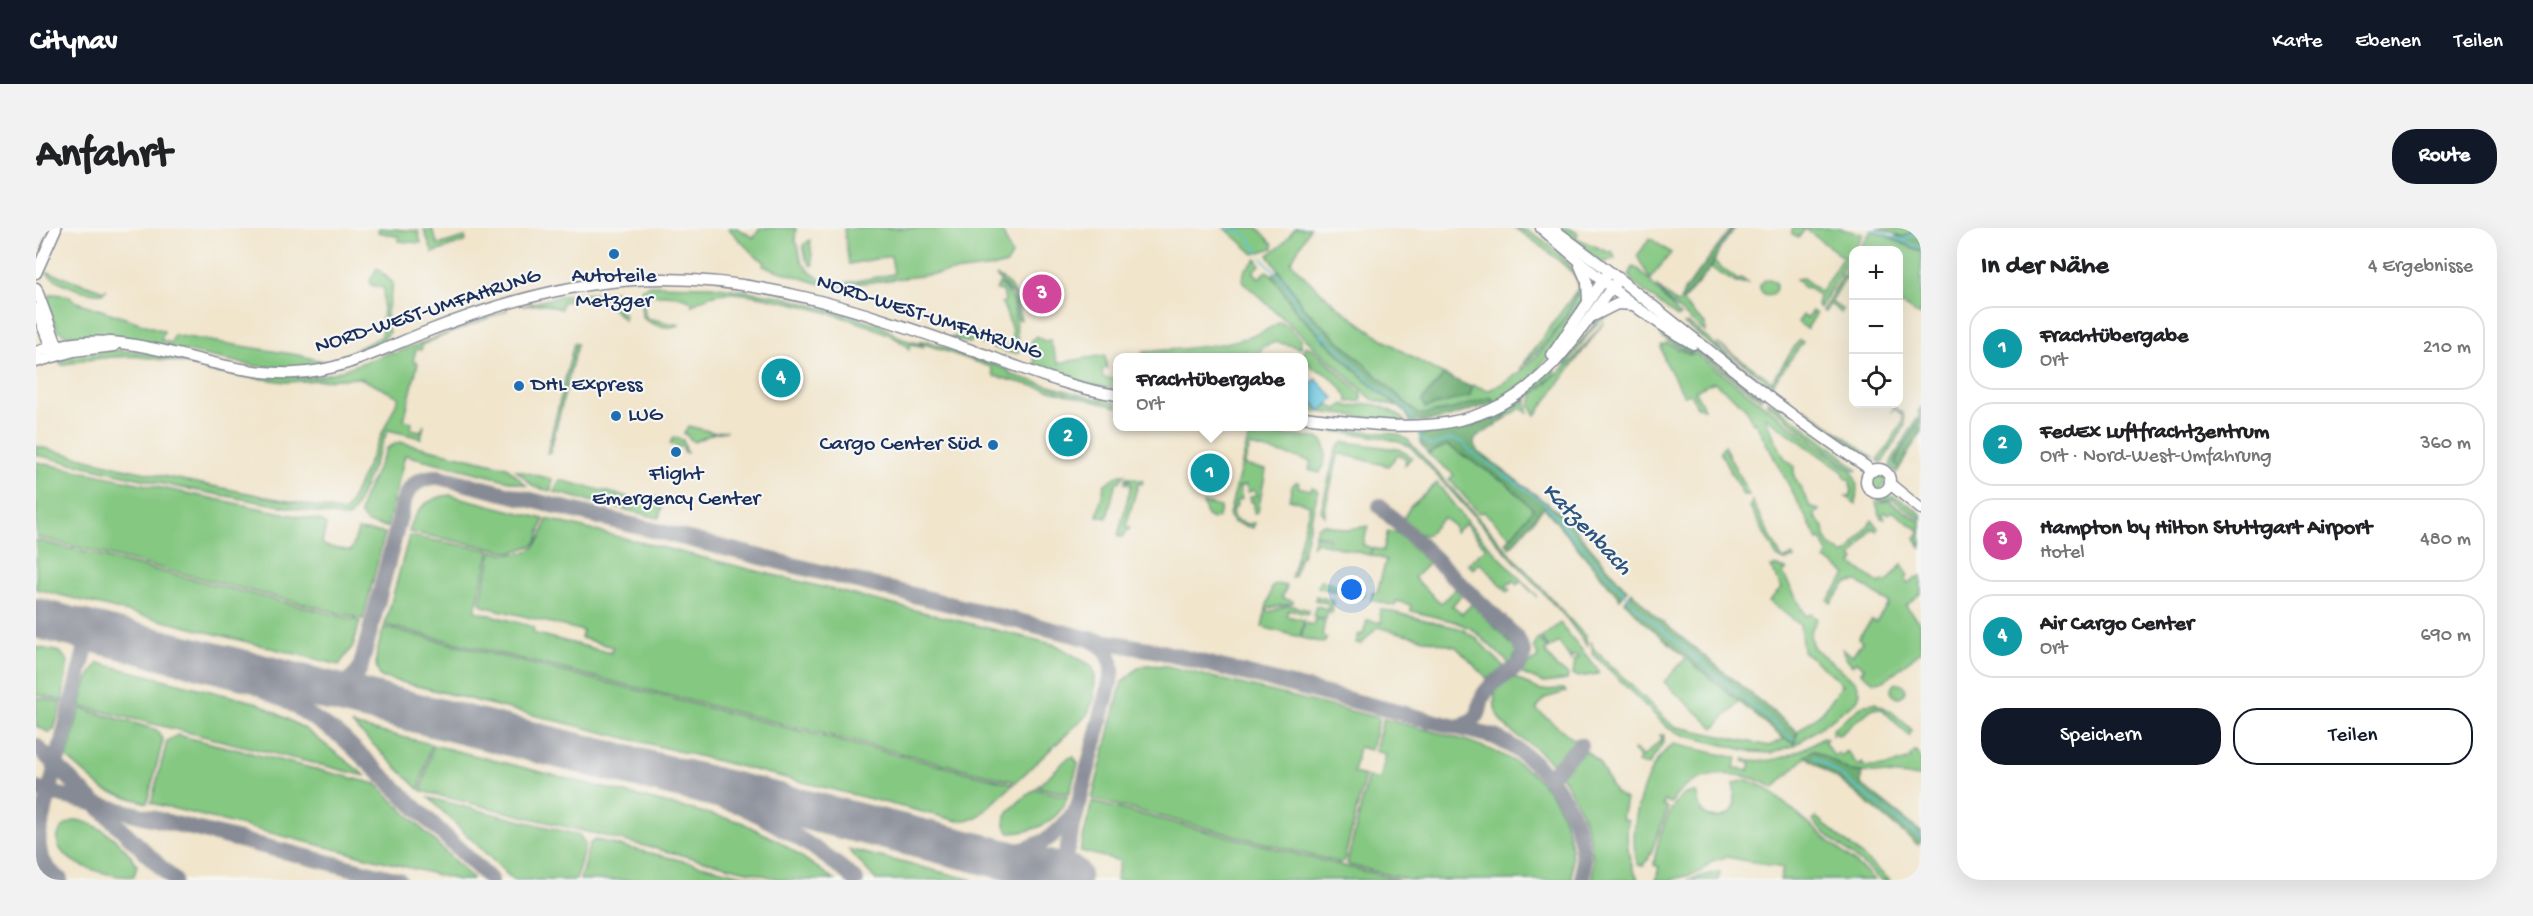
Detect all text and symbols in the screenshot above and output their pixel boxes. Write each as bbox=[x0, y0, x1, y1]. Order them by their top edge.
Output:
text: Citynav bbox=[30, 26, 118, 59]
text: Karte bbox=[2272, 30, 2322, 55]
text: Ebenen bbox=[2355, 30, 2421, 55]
text: Teilen bbox=[2454, 30, 2503, 55]
button: Route bbox=[2392, 129, 2497, 184]
text: Anfahrt bbox=[36, 132, 171, 181]
map controls bbox=[1849, 246, 1903, 408]
button: + bbox=[1849, 246, 1903, 300]
marker: Autoteile Metzger bbox=[607, 247, 621, 261]
text: In der Nähe bbox=[1981, 252, 2109, 283]
text: 4 Ergebnisse bbox=[2368, 256, 2473, 279]
street label: NORD-WEST-UMFAHRUNG bbox=[312, 263, 545, 361]
place label: Autoteile Metzger bbox=[571, 264, 657, 315]
street label: NORD-WEST-UMFAHRUNG bbox=[813, 269, 1046, 367]
pin: 3 bbox=[1022, 272, 1062, 316]
button: − bbox=[1849, 300, 1903, 354]
text: Frachtübergabe bbox=[2040, 324, 2188, 350]
text: 1 bbox=[1998, 337, 2007, 360]
text: 210 m bbox=[2423, 337, 2471, 360]
text: Ort bbox=[2040, 350, 2067, 373]
popup bbox=[1113, 353, 1308, 431]
button: locate bbox=[1849, 354, 1903, 408]
pin: 4 bbox=[762, 356, 800, 400]
text: Frachtübergabe bbox=[1136, 368, 1285, 394]
place label: DHL Express bbox=[529, 373, 644, 399]
marker: DHL Express bbox=[512, 379, 526, 393]
text: Ort bbox=[1136, 394, 1164, 417]
place label: LUG bbox=[628, 403, 664, 429]
marker: LUG bbox=[609, 409, 623, 423]
pin: 2 bbox=[1048, 414, 1088, 460]
text: FedEx Luftfrachtzentrum bbox=[2040, 420, 2269, 446]
place label: Cargo Center Süd bbox=[819, 432, 983, 458]
text: 2 bbox=[1998, 433, 2007, 456]
text: 360 m bbox=[2420, 433, 2471, 456]
marker: Cargo Center Süd bbox=[986, 438, 1000, 452]
marker: Flight Emergency Center bbox=[669, 445, 683, 459]
text: Ort · Nord-West-Umfahrung bbox=[2040, 446, 2272, 469]
pin: 1 bbox=[1190, 450, 1230, 496]
place label: Flight Emergency Center bbox=[592, 462, 762, 513]
water label: Katzenbach bbox=[1535, 478, 1638, 583]
text: Hampton by Hilton Stuttgart Airport bbox=[2040, 516, 2372, 542]
text: 3 bbox=[1997, 529, 2008, 552]
text: 480 m bbox=[2420, 529, 2471, 552]
text: Hotel bbox=[2040, 542, 2085, 565]
your location bbox=[1337, 575, 1366, 604]
text: Air Cargo Center bbox=[2040, 612, 2194, 638]
text: 4 bbox=[1998, 625, 2007, 648]
text: 690 m bbox=[2421, 625, 2471, 648]
text: Ort bbox=[2040, 638, 2067, 661]
button: Speichern bbox=[1981, 708, 2221, 765]
button: Teilen bbox=[2233, 708, 2473, 765]

